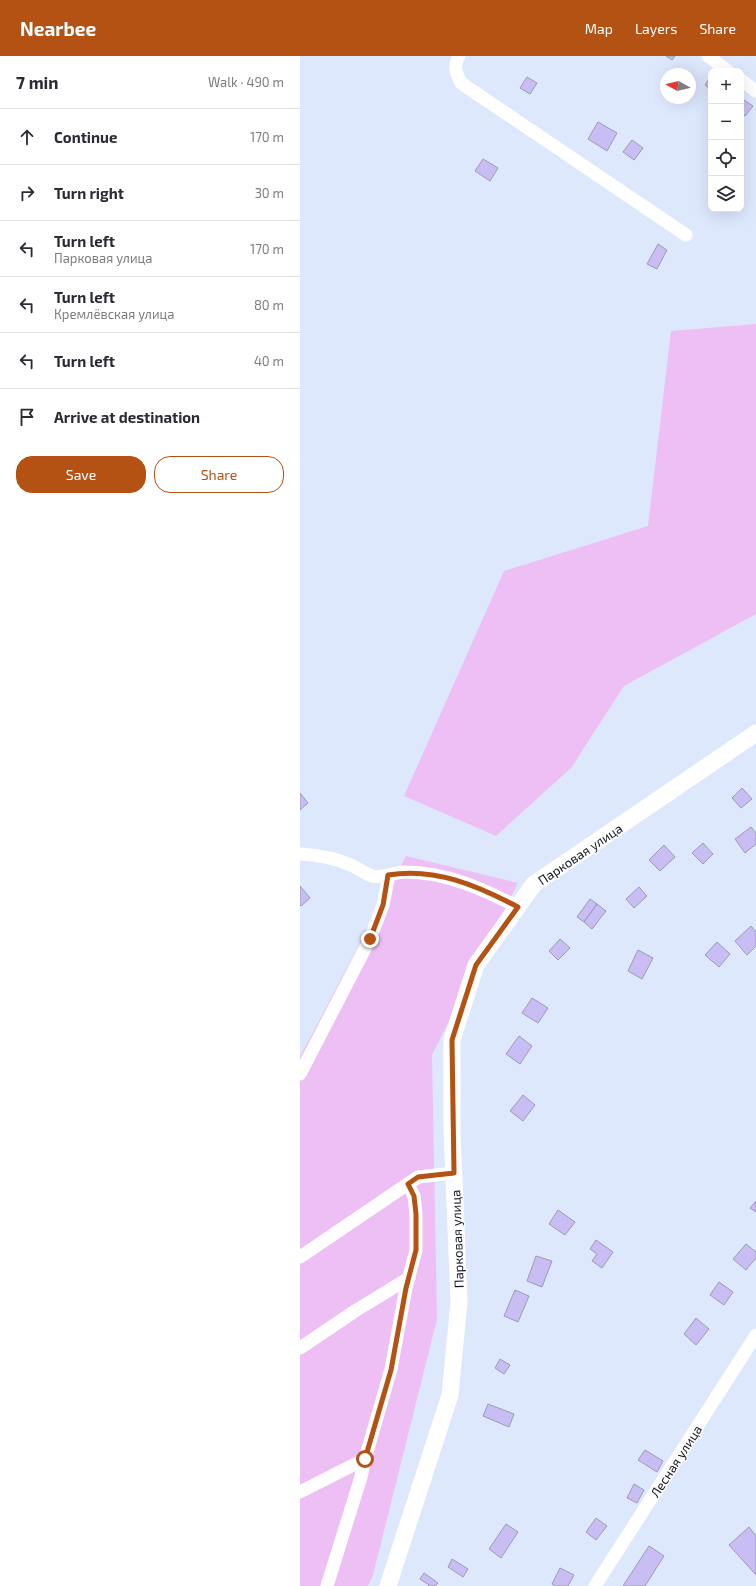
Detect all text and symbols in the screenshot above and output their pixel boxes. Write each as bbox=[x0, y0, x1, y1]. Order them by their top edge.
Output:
text: Nearbee bbox=[20, 17, 96, 40]
text: Map bbox=[585, 20, 613, 37]
text: Layers bbox=[635, 20, 677, 37]
text: Share bbox=[699, 20, 736, 37]
north arrow bbox=[660, 68, 696, 104]
map controls bbox=[708, 68, 744, 212]
button: + bbox=[708, 68, 744, 104]
text: 7 min bbox=[16, 72, 59, 92]
text: Walk · 490 m bbox=[208, 74, 284, 90]
button: − bbox=[708, 104, 744, 140]
icon: ahead bbox=[16, 126, 38, 148]
text: Continue bbox=[54, 128, 117, 146]
text: 170 m bbox=[250, 129, 284, 145]
button: locate bbox=[708, 140, 744, 176]
button: layers bbox=[708, 176, 744, 212]
icon: right bbox=[16, 182, 38, 204]
text: Turn right bbox=[54, 184, 124, 202]
text: 30 m bbox=[255, 185, 284, 201]
text: Turn left bbox=[54, 232, 115, 250]
icon: left bbox=[16, 238, 38, 260]
text: 170 m bbox=[250, 241, 284, 257]
text: Парковая улица bbox=[54, 250, 152, 266]
text: Turn left bbox=[54, 288, 115, 306]
icon: left bbox=[16, 294, 38, 316]
text: 80 m bbox=[254, 297, 284, 313]
text: Кремлёвская улица bbox=[54, 306, 174, 322]
icon: left bbox=[16, 350, 38, 372]
text: Turn left bbox=[54, 352, 115, 370]
text: 40 m bbox=[254, 353, 284, 369]
icon: arrive bbox=[16, 406, 38, 428]
text: Arrive at destination bbox=[54, 408, 200, 426]
button: Save bbox=[16, 456, 146, 493]
button: Share bbox=[154, 456, 284, 493]
street label: Парковая улица bbox=[535, 820, 625, 888]
route end bbox=[361, 930, 379, 948]
street label: Парковая улица bbox=[447, 1190, 467, 1288]
street label: Лесная улица bbox=[647, 1422, 705, 1500]
route start bbox=[356, 1450, 374, 1468]

